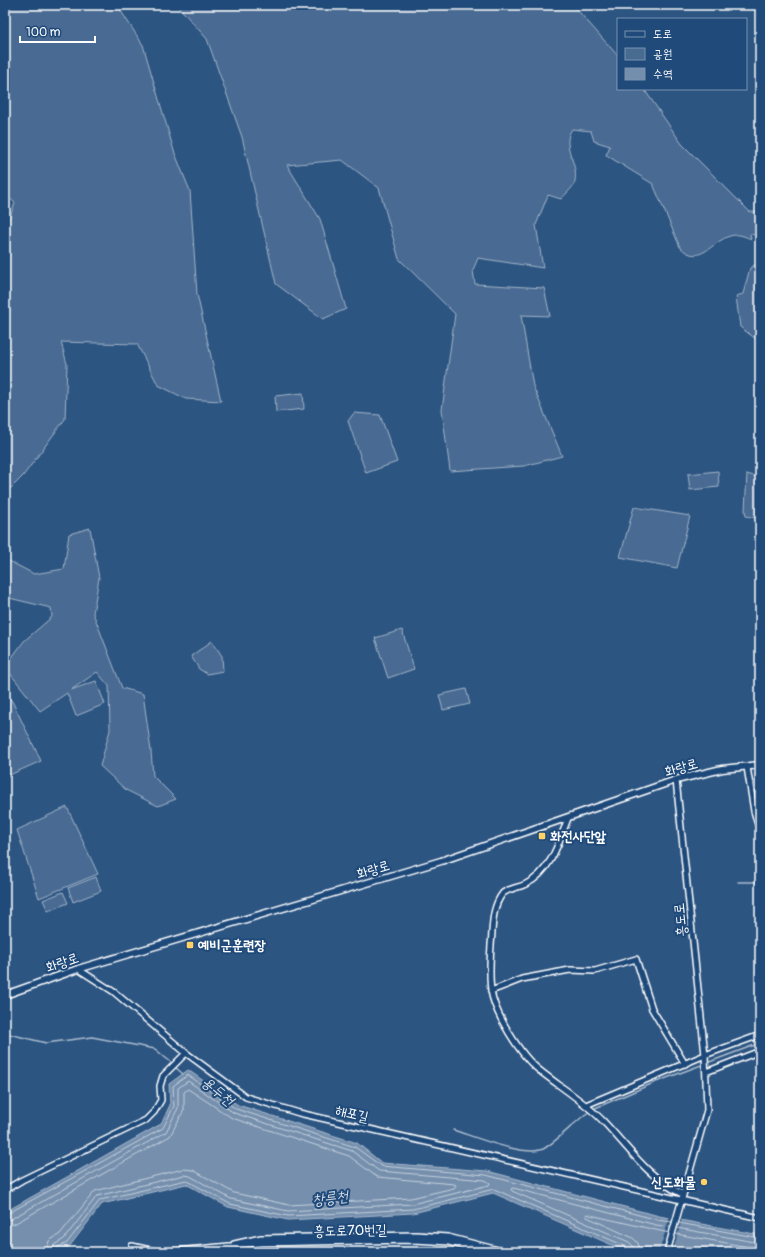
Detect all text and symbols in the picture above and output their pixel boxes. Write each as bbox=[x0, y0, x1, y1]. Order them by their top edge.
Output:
scale bar bbox=[20, 18, 95, 44]
legend bbox=[617, 18, 747, 90]
text: 100 m bbox=[26, 25, 61, 40]
text: 도로 bbox=[653, 27, 672, 42]
text: 공원 bbox=[653, 47, 672, 62]
text: 수역 bbox=[653, 67, 673, 82]
street label: 화랑로 bbox=[663, 755, 700, 780]
place label: 화전사단앞 bbox=[550, 828, 607, 845]
marker: 화전사단앞 bbox=[537, 831, 547, 841]
street label: 화랑로 bbox=[355, 856, 392, 883]
street label: 흥도로 bbox=[670, 902, 691, 938]
place label: 예비군훈련장 bbox=[198, 937, 266, 954]
marker: 예비군훈련장 bbox=[185, 940, 195, 950]
street label: 화랑로 bbox=[43, 949, 81, 976]
water label: 용두천 bbox=[198, 1073, 239, 1111]
street label: 해포길 bbox=[334, 1101, 371, 1126]
place label: 신도화물 bbox=[651, 1174, 696, 1191]
marker: 신도화물 bbox=[699, 1177, 709, 1187]
water label: 창릉천 bbox=[311, 1187, 351, 1210]
street label: 흥도로70번길 bbox=[313, 1221, 388, 1240]

